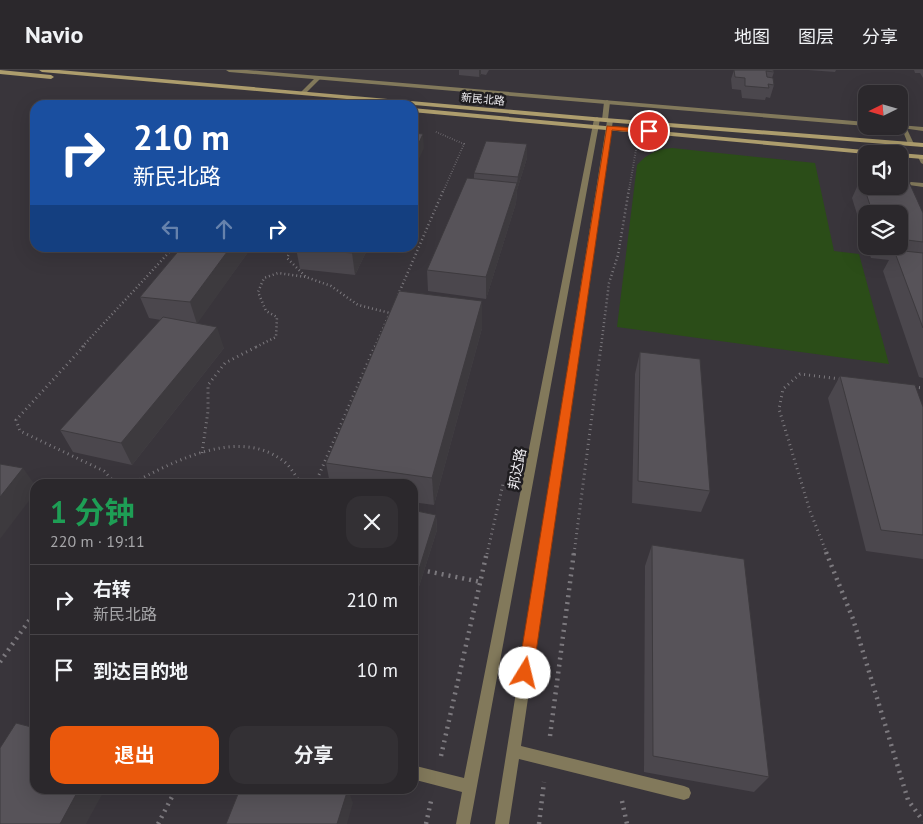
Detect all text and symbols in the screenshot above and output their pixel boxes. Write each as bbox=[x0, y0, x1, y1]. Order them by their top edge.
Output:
text: Navio bbox=[25, 19, 83, 50]
text: 地图 bbox=[734, 25, 770, 48]
text: 图层 bbox=[798, 25, 834, 48]
text: 分享 bbox=[862, 25, 898, 48]
north arrow bbox=[858, 85, 908, 135]
map controls bbox=[858, 85, 908, 255]
street label: 新民北路 bbox=[460, 90, 506, 108]
pin bbox=[628, 110, 670, 152]
text: 210 m bbox=[133, 114, 230, 160]
icon: arrive bbox=[635, 117, 663, 145]
icon: right bbox=[50, 120, 115, 185]
button: sound bbox=[858, 145, 908, 195]
text: 新民北路 bbox=[133, 162, 221, 190]
button: layers bbox=[858, 205, 908, 255]
icon: left bbox=[157, 215, 185, 243]
icon: ahead bbox=[210, 215, 238, 243]
icon: right bbox=[263, 215, 291, 243]
street label: 邦达路 bbox=[504, 447, 530, 491]
text: 1 分钟 bbox=[50, 492, 135, 531]
button: close bbox=[346, 496, 398, 548]
text: 220 m · 19:11 bbox=[50, 531, 145, 551]
text: 右转 bbox=[93, 577, 131, 601]
icon: right bbox=[50, 586, 78, 614]
text: 210 m bbox=[346, 588, 398, 612]
text: 新民北路 bbox=[93, 604, 157, 624]
position arrow bbox=[498, 646, 550, 698]
icon: arrive bbox=[50, 656, 78, 684]
text: 10 m bbox=[357, 658, 398, 682]
text: 到达目的地 bbox=[93, 659, 188, 683]
button: 退出 bbox=[50, 726, 219, 784]
button: 分享 bbox=[229, 726, 398, 784]

